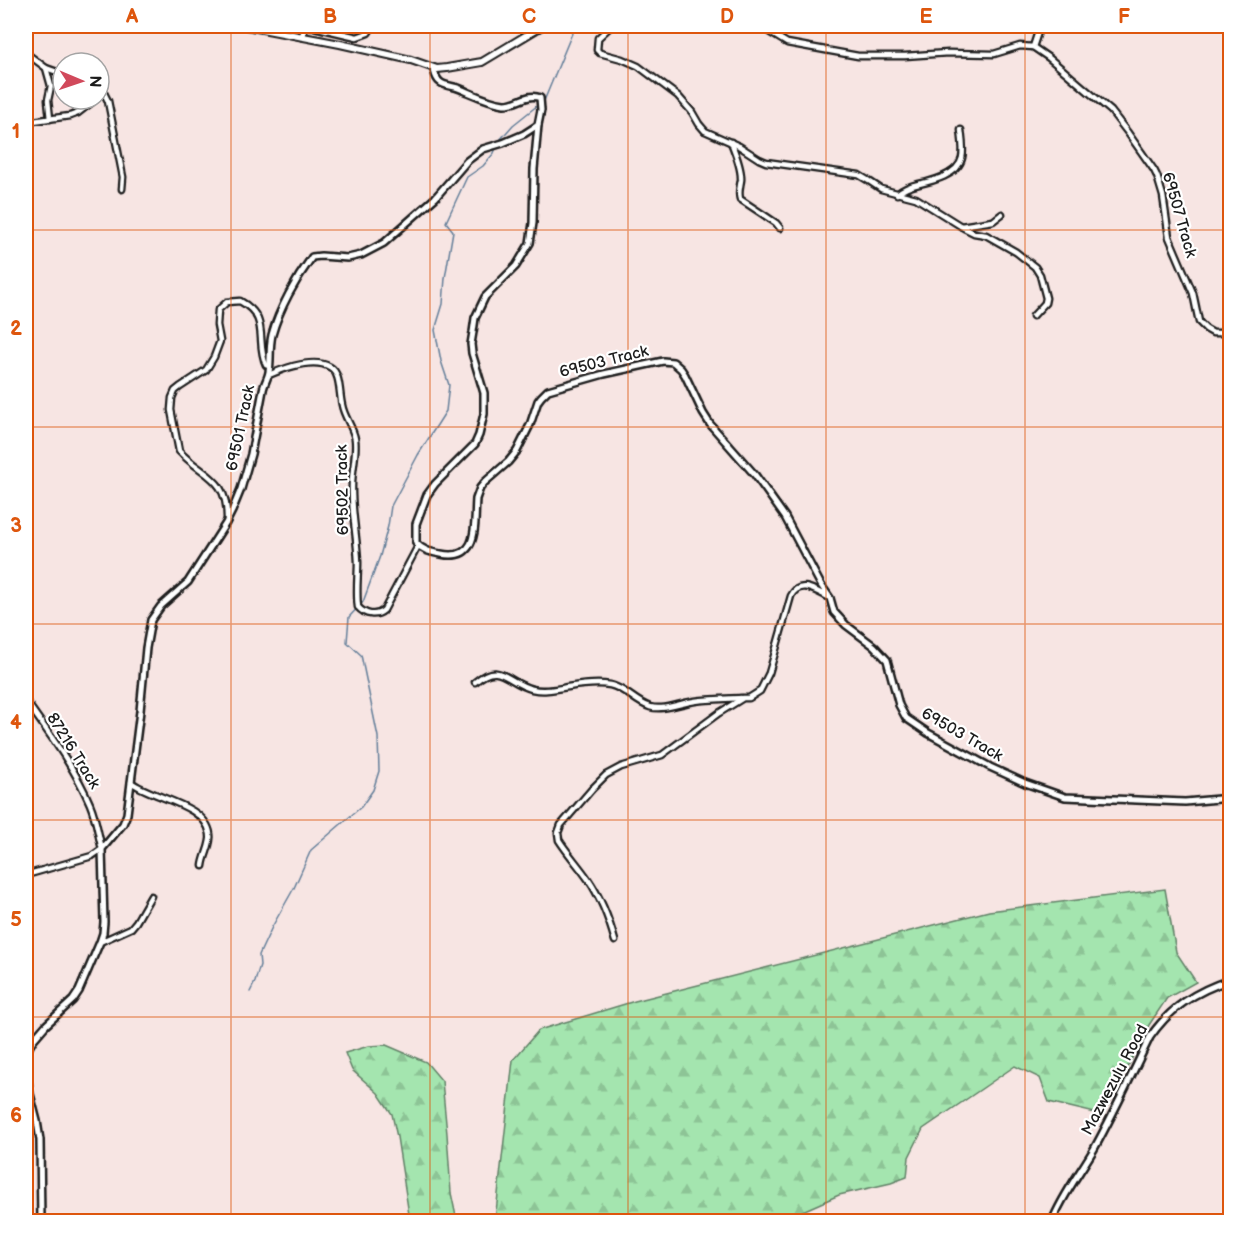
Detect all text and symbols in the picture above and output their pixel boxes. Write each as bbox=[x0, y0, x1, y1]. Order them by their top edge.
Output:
text: A bbox=[125, 5, 139, 29]
text: B bbox=[323, 5, 337, 29]
text: C bbox=[522, 5, 536, 29]
text: D bbox=[720, 5, 734, 29]
text: E bbox=[920, 5, 933, 29]
text: F bbox=[1118, 5, 1130, 29]
north arrow bbox=[51, 51, 111, 111]
text: N bbox=[85, 75, 104, 88]
text: 1 bbox=[12, 120, 20, 144]
street label: 69507 Track bbox=[1158, 170, 1200, 260]
text: 2 bbox=[10, 317, 22, 341]
street label: 69503 Track bbox=[558, 342, 651, 382]
street label: 69501 Track bbox=[223, 383, 259, 473]
street label: 69502 Track bbox=[333, 444, 353, 535]
text: 3 bbox=[10, 514, 22, 538]
street label: 69503 Track bbox=[918, 704, 1006, 766]
street label: 87216 Track bbox=[42, 710, 104, 793]
text: 4 bbox=[10, 711, 22, 735]
text: 5 bbox=[10, 908, 22, 932]
street label: Mazwezulu Road bbox=[1078, 1021, 1152, 1139]
text: 6 bbox=[10, 1104, 22, 1128]

